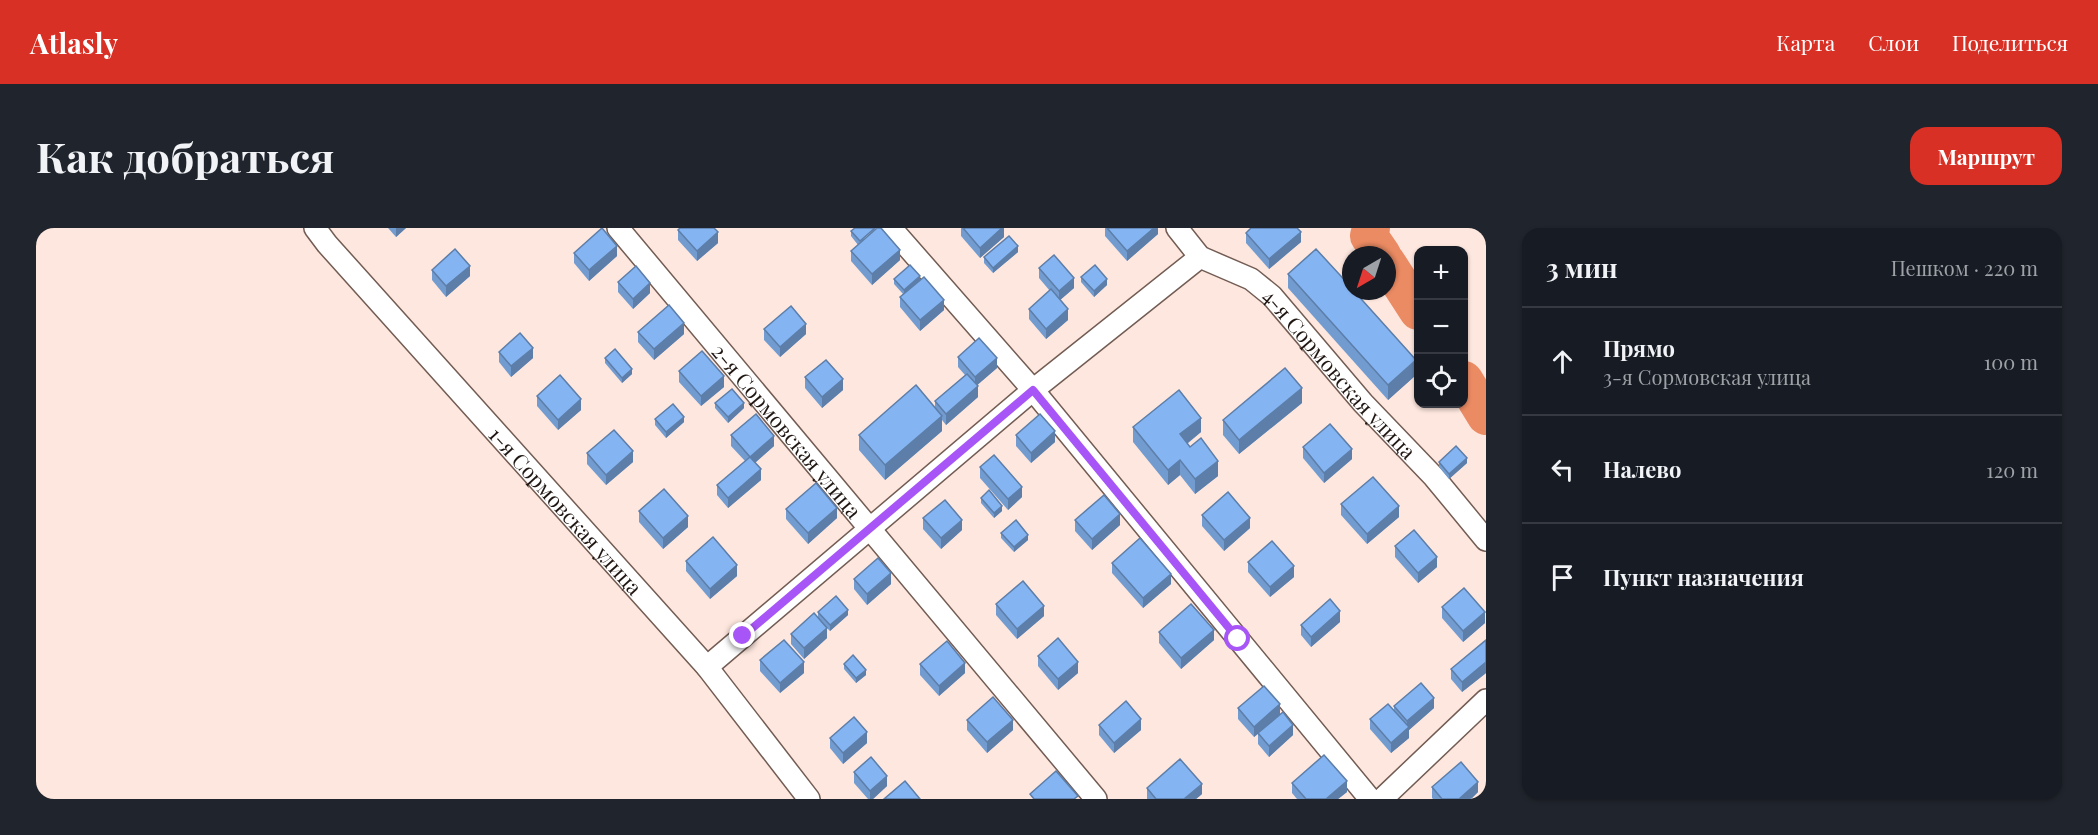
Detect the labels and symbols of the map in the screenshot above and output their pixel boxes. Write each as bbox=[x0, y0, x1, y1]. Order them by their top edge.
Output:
north arrow bbox=[1342, 246, 1396, 300]
street label: 4-я Сормовская улица bbox=[1258, 281, 1423, 465]
street label: 2-я Сормовская улица bbox=[706, 337, 869, 524]
street label: 1-я Сормовская улица bbox=[483, 420, 649, 601]
route end bbox=[729, 622, 755, 648]
route start bbox=[1224, 625, 1250, 651]

